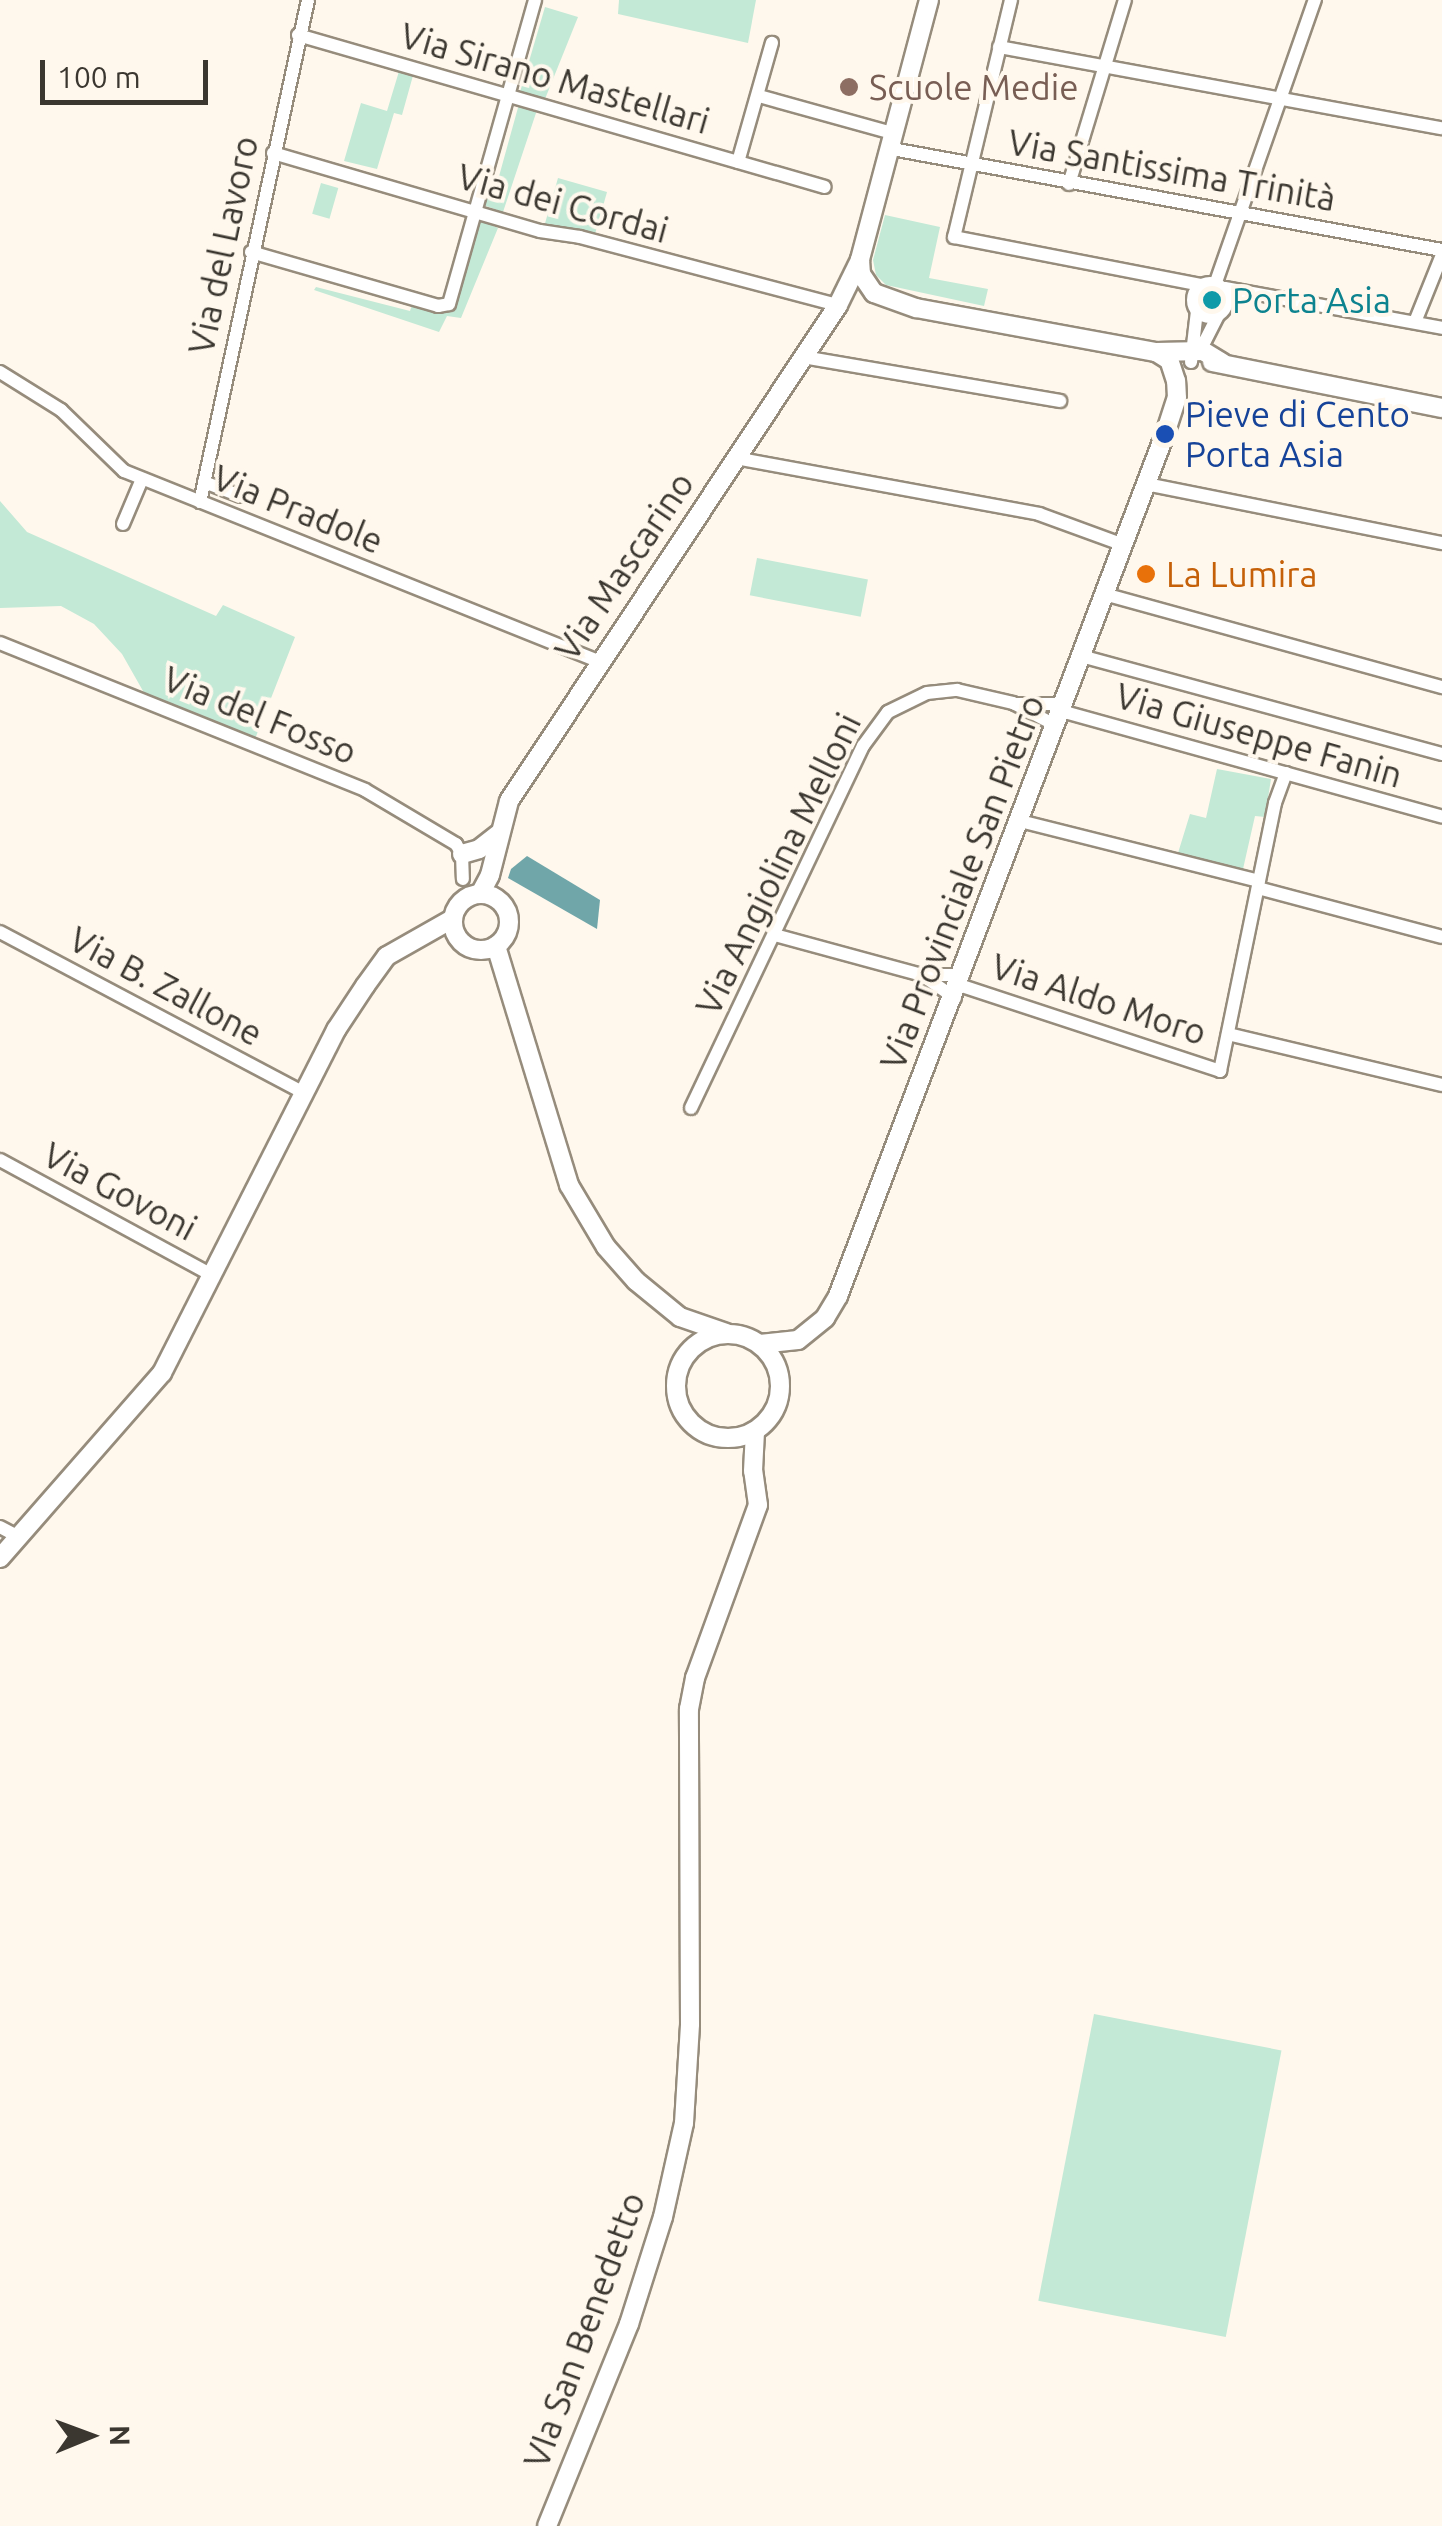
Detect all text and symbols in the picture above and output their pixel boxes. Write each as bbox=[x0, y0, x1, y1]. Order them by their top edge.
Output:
street label: Via Sirano Mastellari bbox=[396, 14, 714, 142]
scale bar bbox=[45, 40, 212, 102]
text: 100 m bbox=[57, 60, 141, 94]
place label: Scuole Medie bbox=[869, 66, 1079, 108]
marker: Scuole Medie bbox=[838, 76, 860, 98]
street label: Via Santissima Trinità bbox=[1005, 121, 1339, 219]
street label: Via del Lavoro bbox=[179, 132, 267, 358]
street label: Via dei Cordai bbox=[453, 155, 673, 251]
place label: Porta Asia bbox=[1232, 279, 1391, 321]
marker: Porta Asia bbox=[1201, 289, 1223, 311]
place label: Pieve di Cento Porta Asia bbox=[1185, 393, 1410, 475]
marker: Pieve di Cento Porta Asia bbox=[1154, 423, 1176, 445]
street label: Via Pradole bbox=[207, 456, 389, 562]
street label: Via Mascarino bbox=[546, 464, 702, 668]
place label: La Lumira bbox=[1166, 553, 1318, 595]
marker: La Lumira bbox=[1135, 563, 1157, 585]
street label: Via del Fosso bbox=[157, 657, 363, 773]
street label: Via Giuseppe Fanin bbox=[1111, 674, 1407, 796]
street label: Via Provinciale San Pietro bbox=[871, 689, 1053, 1075]
street label: Via Angiolina Melloni bbox=[687, 706, 869, 1022]
street label: Via B. Zallone bbox=[62, 918, 270, 1054]
street label: Via Aldo Moro bbox=[986, 945, 1212, 1053]
street label: Via Govoni bbox=[36, 1133, 204, 1249]
street label: VIa San Benedetto bbox=[515, 2187, 653, 2473]
north arrow bbox=[40, 2386, 140, 2486]
text: N bbox=[105, 2425, 136, 2446]

